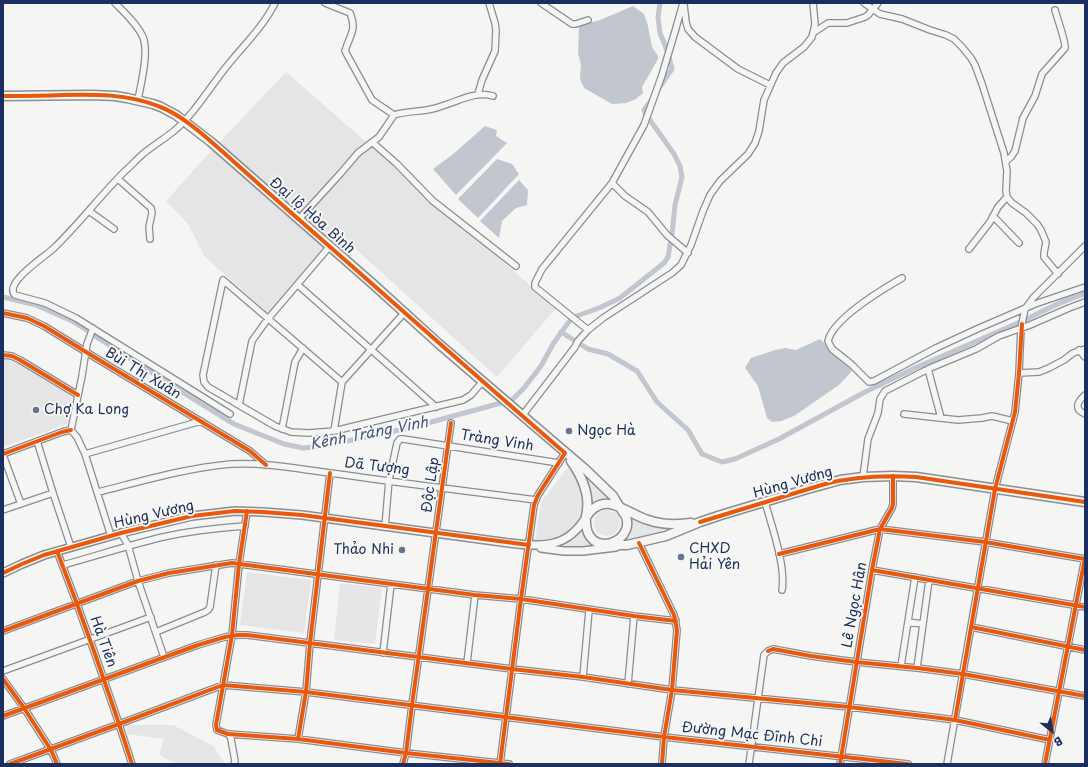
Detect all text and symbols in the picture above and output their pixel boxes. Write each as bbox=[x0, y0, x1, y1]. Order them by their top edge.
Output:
street label: Đại lộ Hòa Bình bbox=[266, 174, 358, 258]
street label: Bùi Thị Xuân bbox=[102, 345, 184, 403]
place label: Chợ Ka Long bbox=[44, 402, 129, 418]
marker: Chợ Ka Long bbox=[31, 405, 41, 415]
water label: Kênh Tràng Vinh bbox=[309, 414, 429, 454]
place label: Ngọc Hà bbox=[577, 423, 636, 439]
marker: Ngọc Hà bbox=[564, 426, 574, 436]
street label: Tràng Vinh bbox=[459, 427, 535, 455]
street label: Dã Tượng bbox=[344, 455, 410, 479]
street label: Độc Lập bbox=[419, 456, 443, 514]
street label: Hùng Vương bbox=[751, 464, 835, 502]
street label: Hùng Vương bbox=[112, 498, 196, 532]
place label: CHXD Hải Yên bbox=[689, 541, 740, 574]
place label: Thảo Nhi bbox=[333, 542, 394, 558]
marker: Thảo Nhi bbox=[397, 545, 407, 555]
marker: CHXD Hải Yên bbox=[676, 552, 686, 562]
street label: Lê Ngọc Hân bbox=[839, 561, 871, 649]
street label: Hà Tiên bbox=[86, 614, 120, 670]
north arrow bbox=[1032, 711, 1072, 751]
street label: Đường Mạc Đĩnh Chi bbox=[681, 719, 823, 751]
text: B bbox=[1051, 733, 1066, 751]

